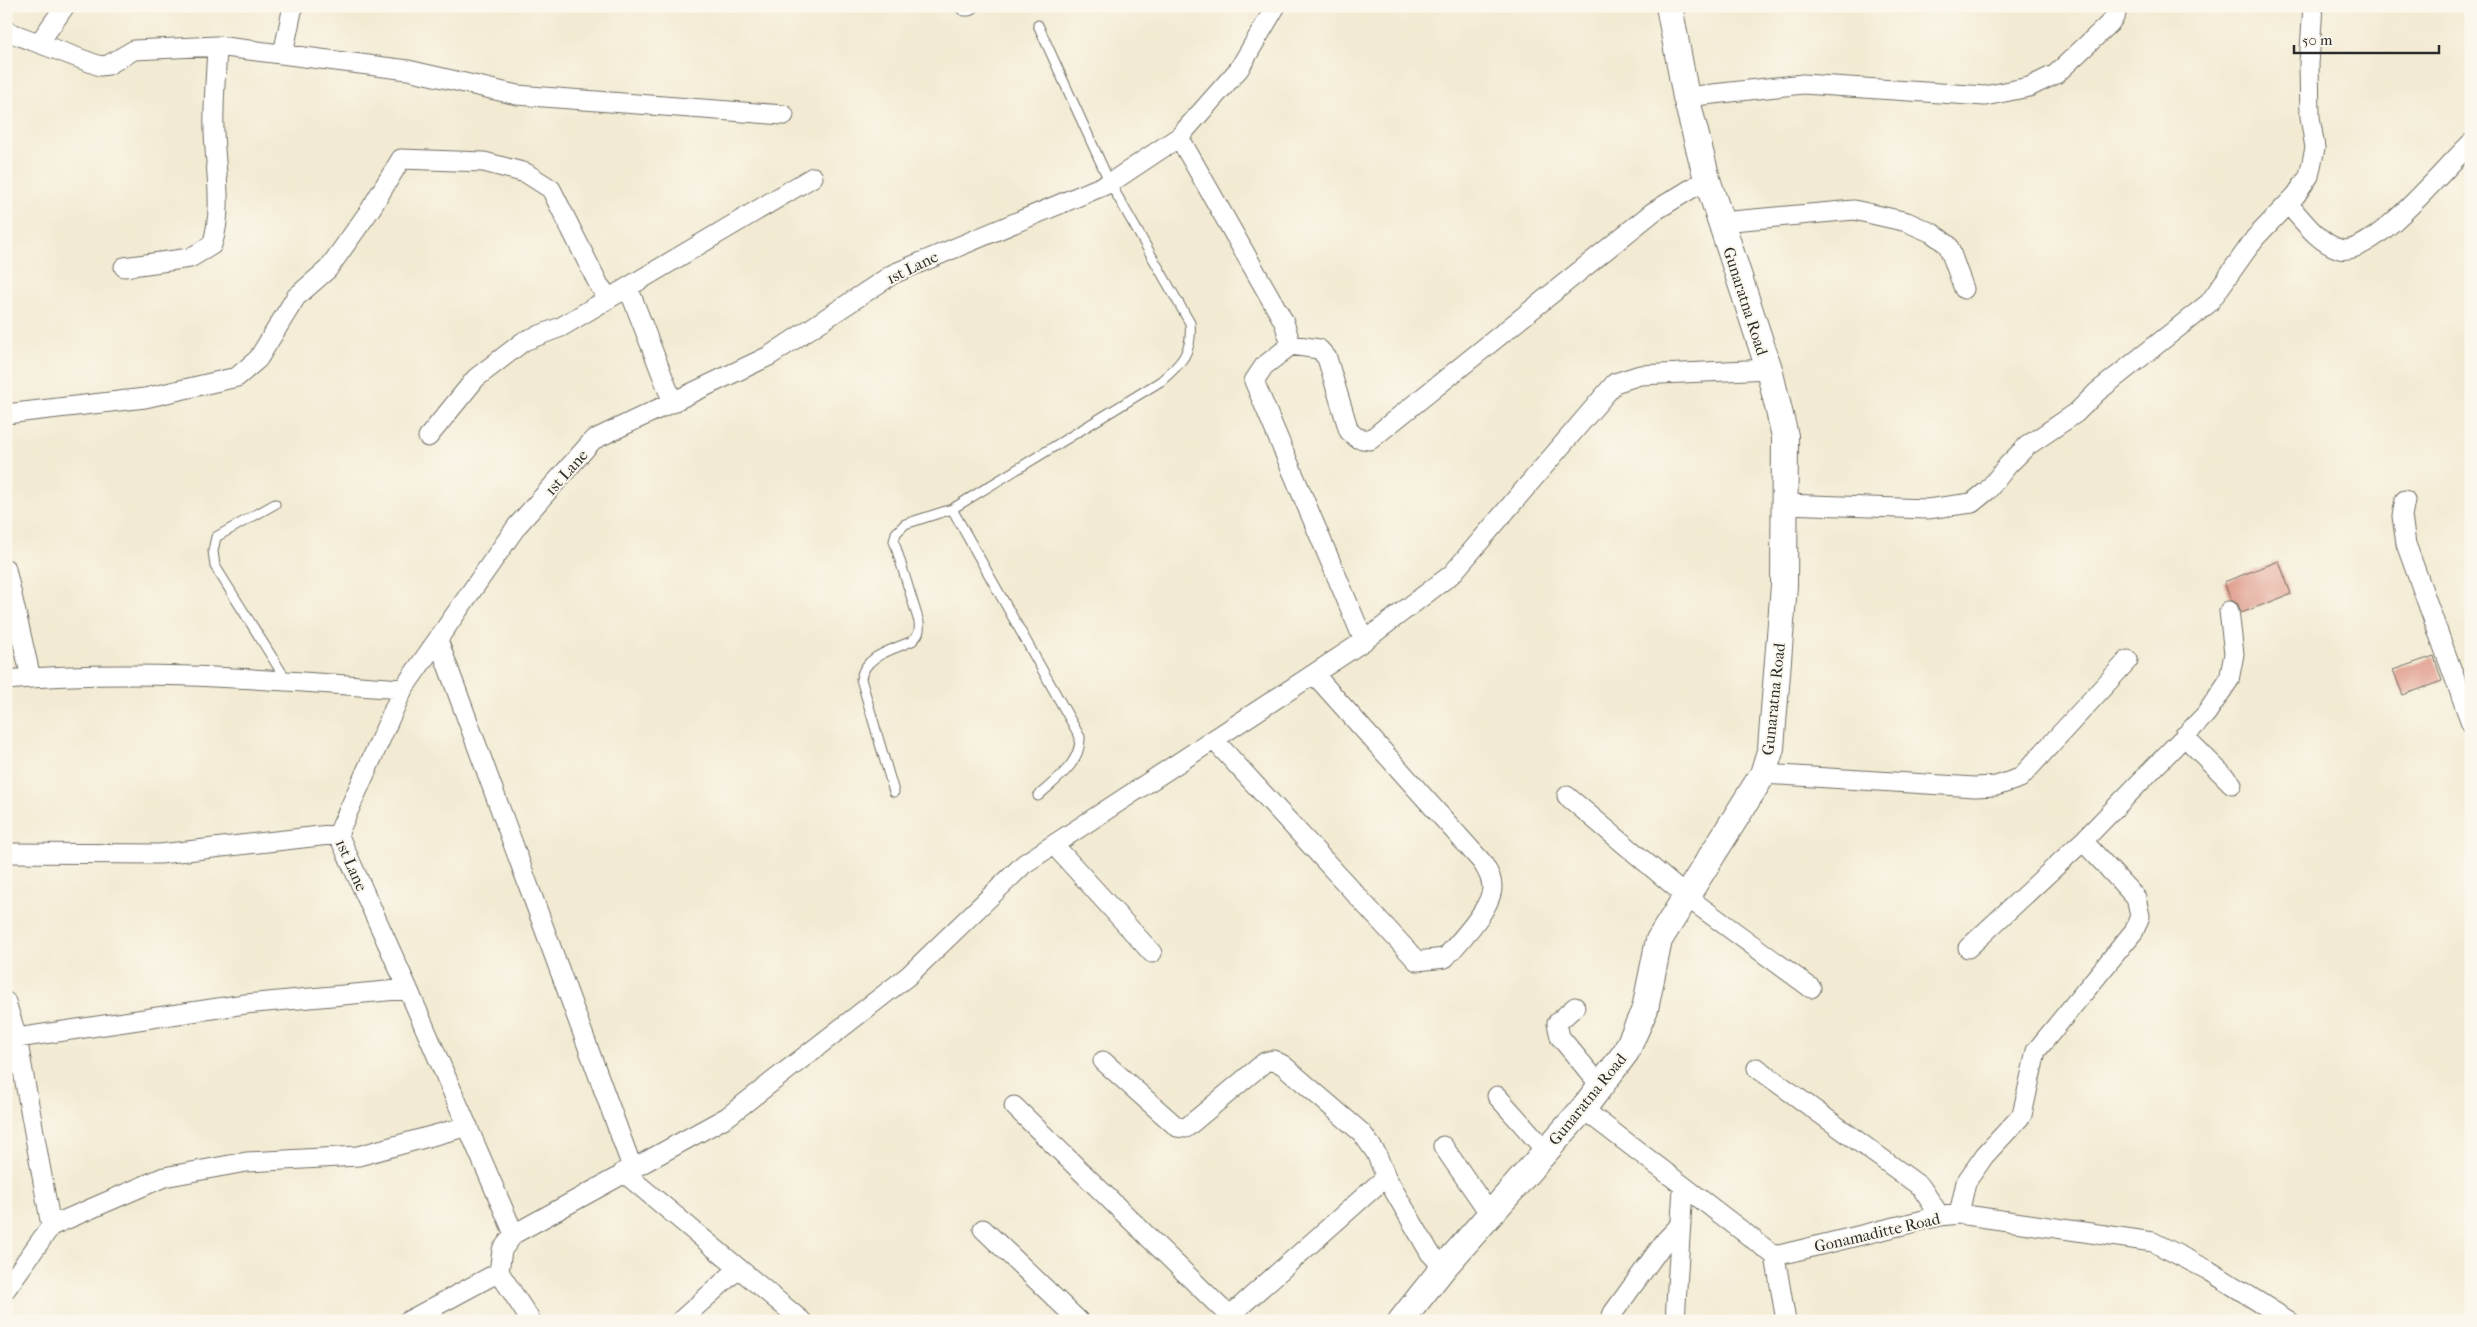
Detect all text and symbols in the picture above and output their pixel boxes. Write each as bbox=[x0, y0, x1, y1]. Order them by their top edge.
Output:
scale bar bbox=[2294, 22, 2440, 54]
text: 50 m bbox=[2302, 31, 2333, 49]
street label: Gunaratna Road bbox=[1719, 245, 1772, 358]
street label: 1st Lane bbox=[883, 247, 941, 288]
street label: 1st Lane bbox=[541, 445, 592, 499]
street label: Gunaratna Road bbox=[1758, 642, 1789, 756]
street label: 1st Lane bbox=[332, 836, 371, 894]
street label: Gunaratna Road bbox=[1545, 1049, 1630, 1149]
street label: Gonamaditte Road bbox=[1812, 1209, 1942, 1256]

